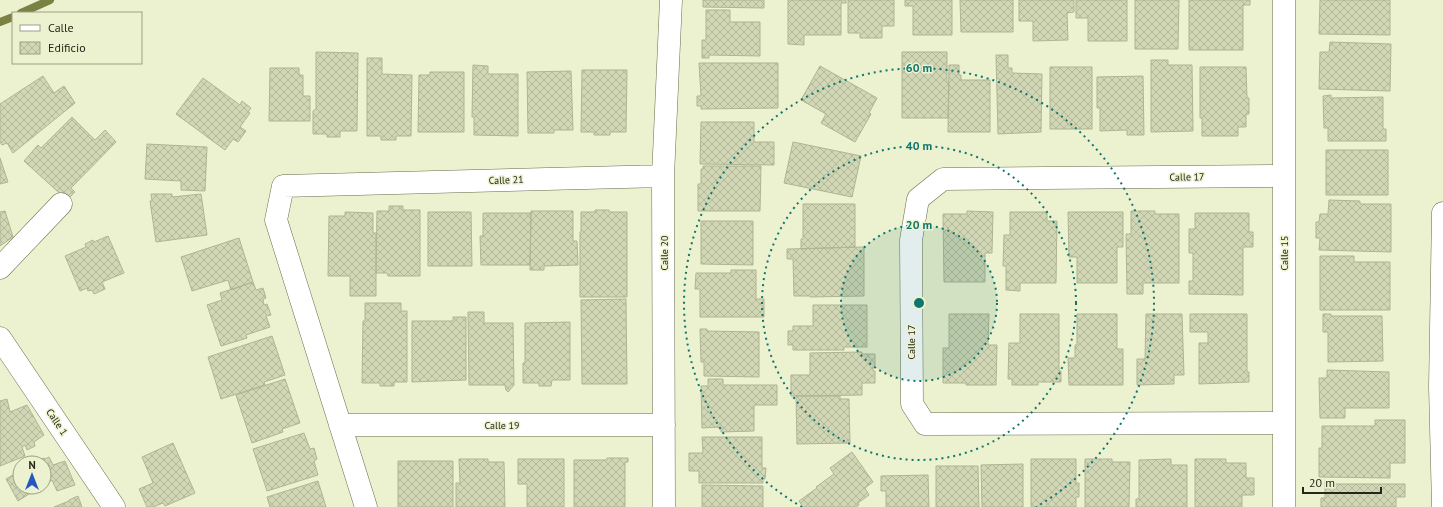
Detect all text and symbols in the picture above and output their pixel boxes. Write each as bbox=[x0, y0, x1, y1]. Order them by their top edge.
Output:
legend bbox=[12, 12, 142, 64]
text: Calle bbox=[48, 20, 74, 35]
text: Edificio bbox=[48, 40, 86, 55]
text: 60 m bbox=[906, 60, 932, 75]
text: 40 m bbox=[906, 138, 932, 153]
street label: Calle 17 bbox=[1169, 170, 1205, 184]
street label: Calle 21 bbox=[488, 173, 524, 187]
text: 20 m bbox=[906, 217, 932, 232]
street label: Calle 20 bbox=[658, 235, 671, 271]
street label: Calle 15 bbox=[1278, 236, 1291, 271]
centre of rings bbox=[912, 296, 926, 310]
street label: Calle 17 bbox=[905, 325, 918, 360]
street label: Calle 1 bbox=[43, 406, 71, 438]
street label: Calle 19 bbox=[485, 419, 520, 432]
north arrow bbox=[12, 455, 52, 495]
text: N bbox=[28, 458, 36, 472]
scale bar bbox=[1303, 469, 1381, 495]
text: 20 m bbox=[1309, 475, 1335, 490]

